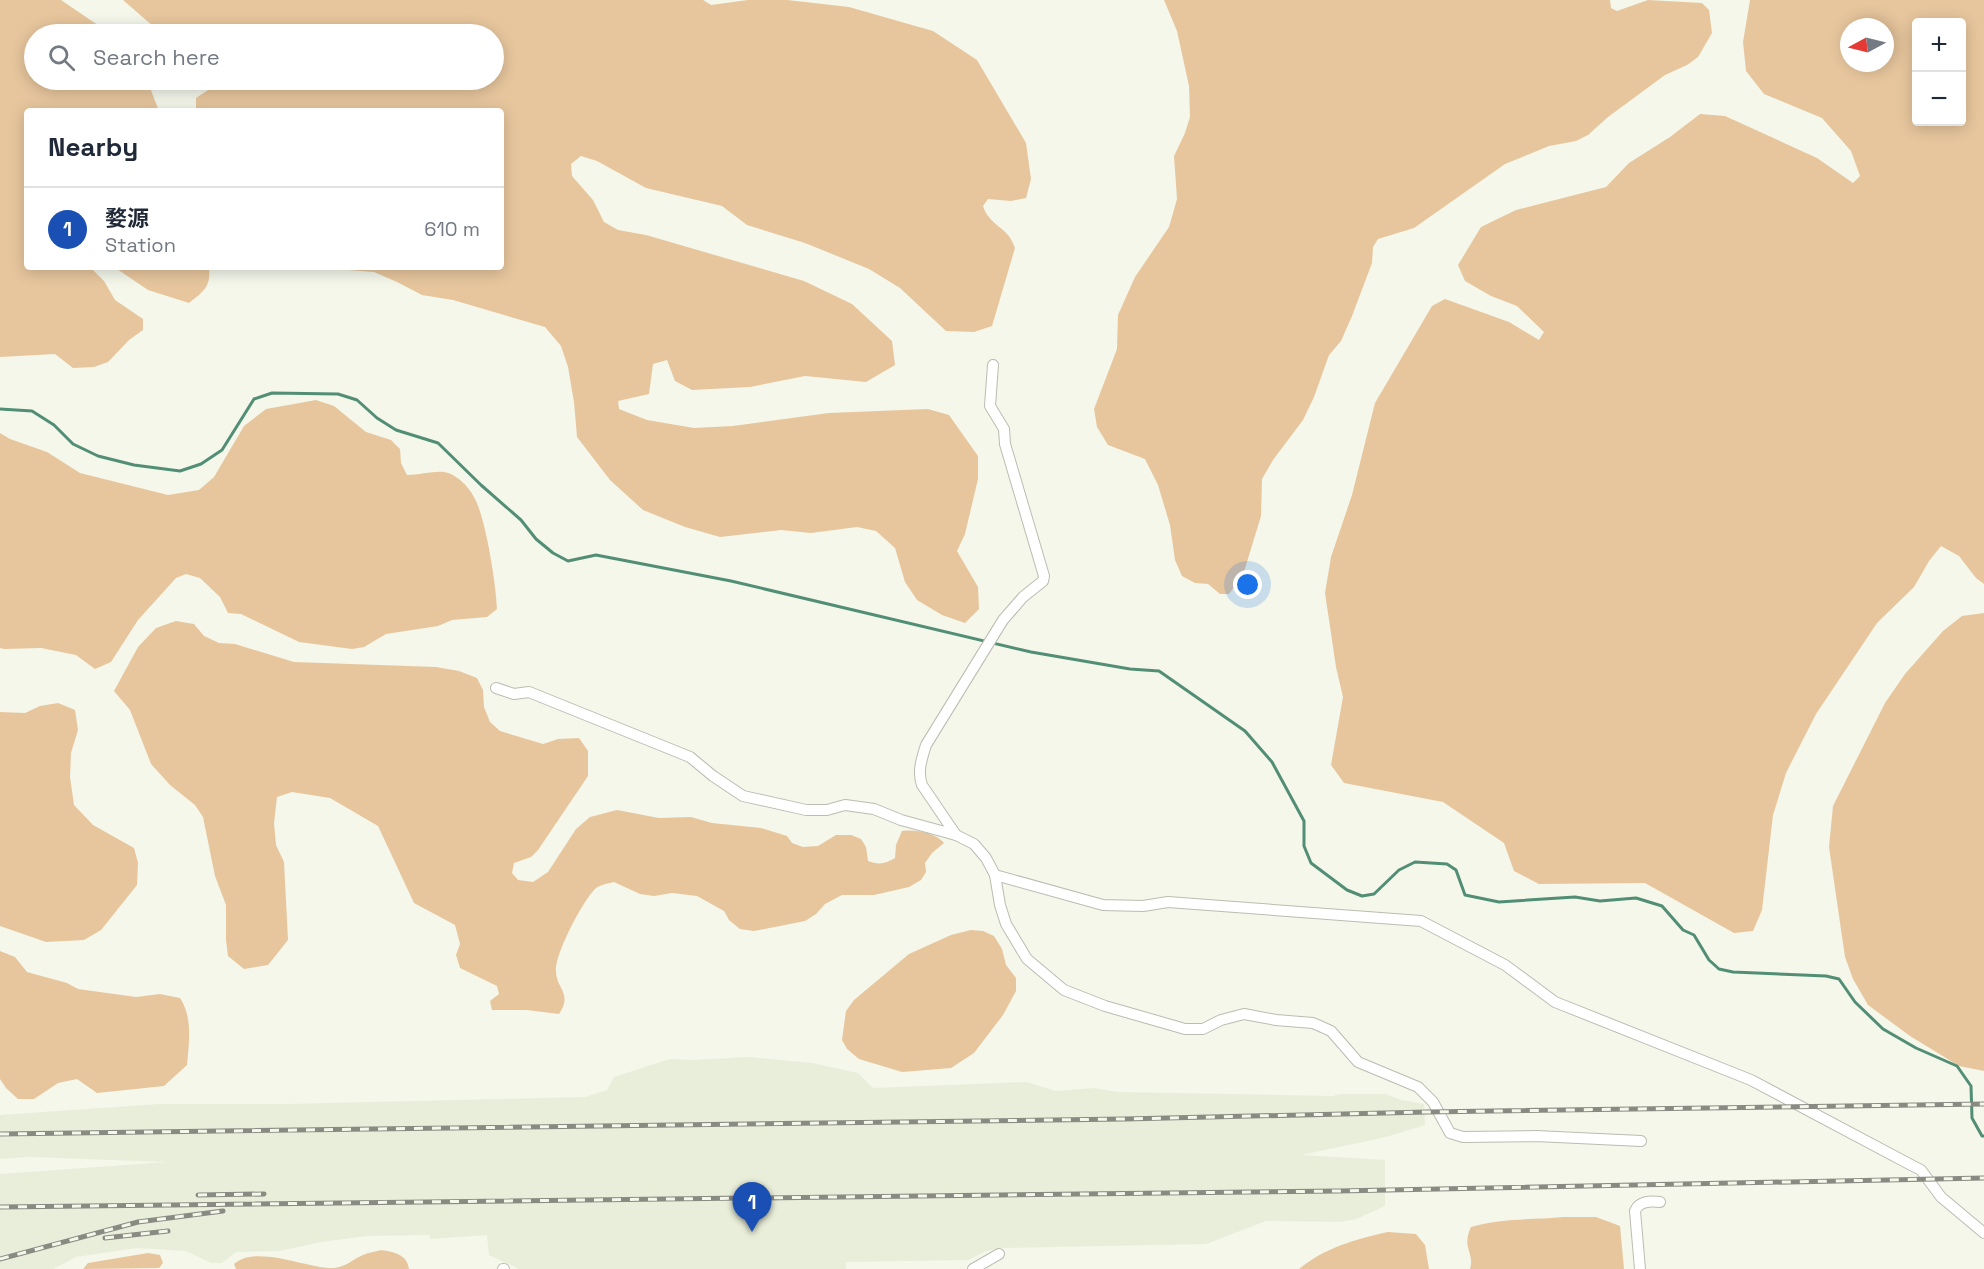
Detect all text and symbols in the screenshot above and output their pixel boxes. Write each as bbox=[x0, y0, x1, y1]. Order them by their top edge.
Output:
north arrow bbox=[1840, 18, 1894, 72]
map controls bbox=[1912, 18, 1966, 126]
button: + bbox=[1912, 18, 1966, 72]
search box bbox=[24, 24, 504, 90]
icon: search bbox=[45, 41, 78, 74]
text: Search here bbox=[93, 43, 220, 71]
button: − bbox=[1912, 72, 1966, 126]
text: Nearby bbox=[48, 130, 138, 164]
text: 婺源 bbox=[105, 204, 149, 232]
text: 1 bbox=[63, 216, 72, 242]
text: 610 m bbox=[424, 216, 480, 242]
text: Station bbox=[105, 232, 176, 258]
your location bbox=[1233, 570, 1262, 599]
pin: 1 bbox=[732, 1182, 771, 1232]

